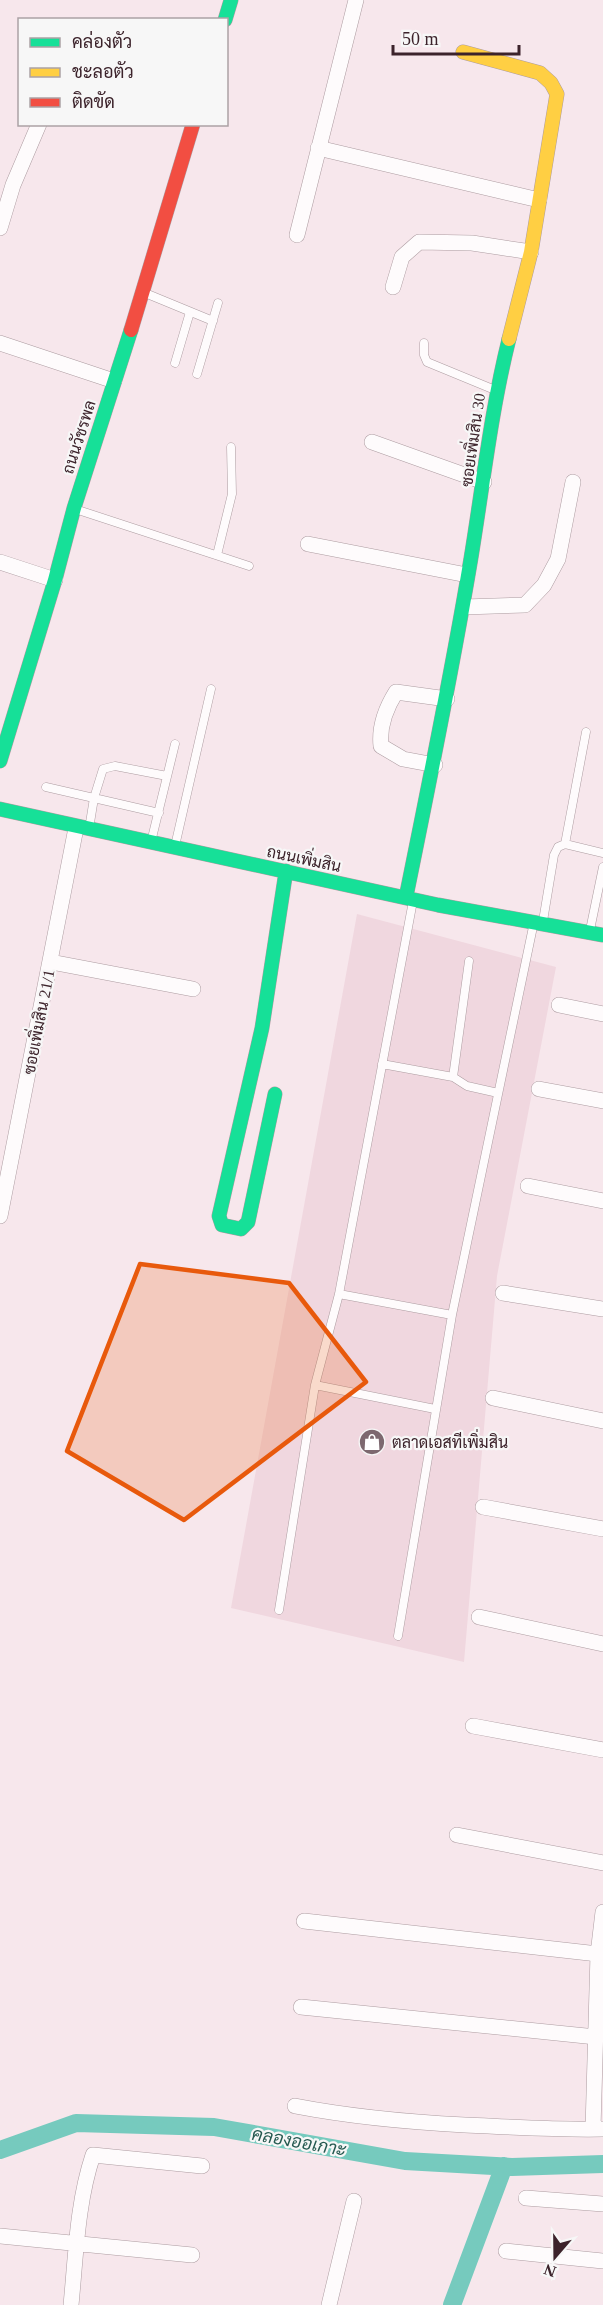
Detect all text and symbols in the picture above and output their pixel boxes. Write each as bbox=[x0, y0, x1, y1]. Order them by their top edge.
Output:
legend bbox=[18, 18, 228, 126]
scale bar bbox=[393, 18, 519, 56]
text: 50 m bbox=[402, 29, 439, 49]
text: คล่องตัว bbox=[72, 30, 132, 52]
text: ชะลอตัว bbox=[72, 61, 134, 82]
text: ติดขัด bbox=[72, 91, 115, 112]
street label: ซอยเพิ่มสิน 30 bbox=[453, 391, 488, 488]
street label: ถนนวัชรพล bbox=[57, 398, 99, 476]
street label: ถนนเพิ่มสิน bbox=[265, 838, 344, 875]
street label: ซอยเพิ่มสิน 21/1 bbox=[15, 967, 58, 1076]
shop icon: ตลาดเอสทีเพิ่มสิน bbox=[357, 1427, 387, 1457]
place label: ตลาดเอสทีเพิ่มสิน bbox=[392, 1428, 508, 1451]
water label: คลองออเกาะ bbox=[250, 2124, 348, 2160]
north arrow bbox=[525, 2227, 585, 2287]
text: N bbox=[541, 2261, 558, 2281]

